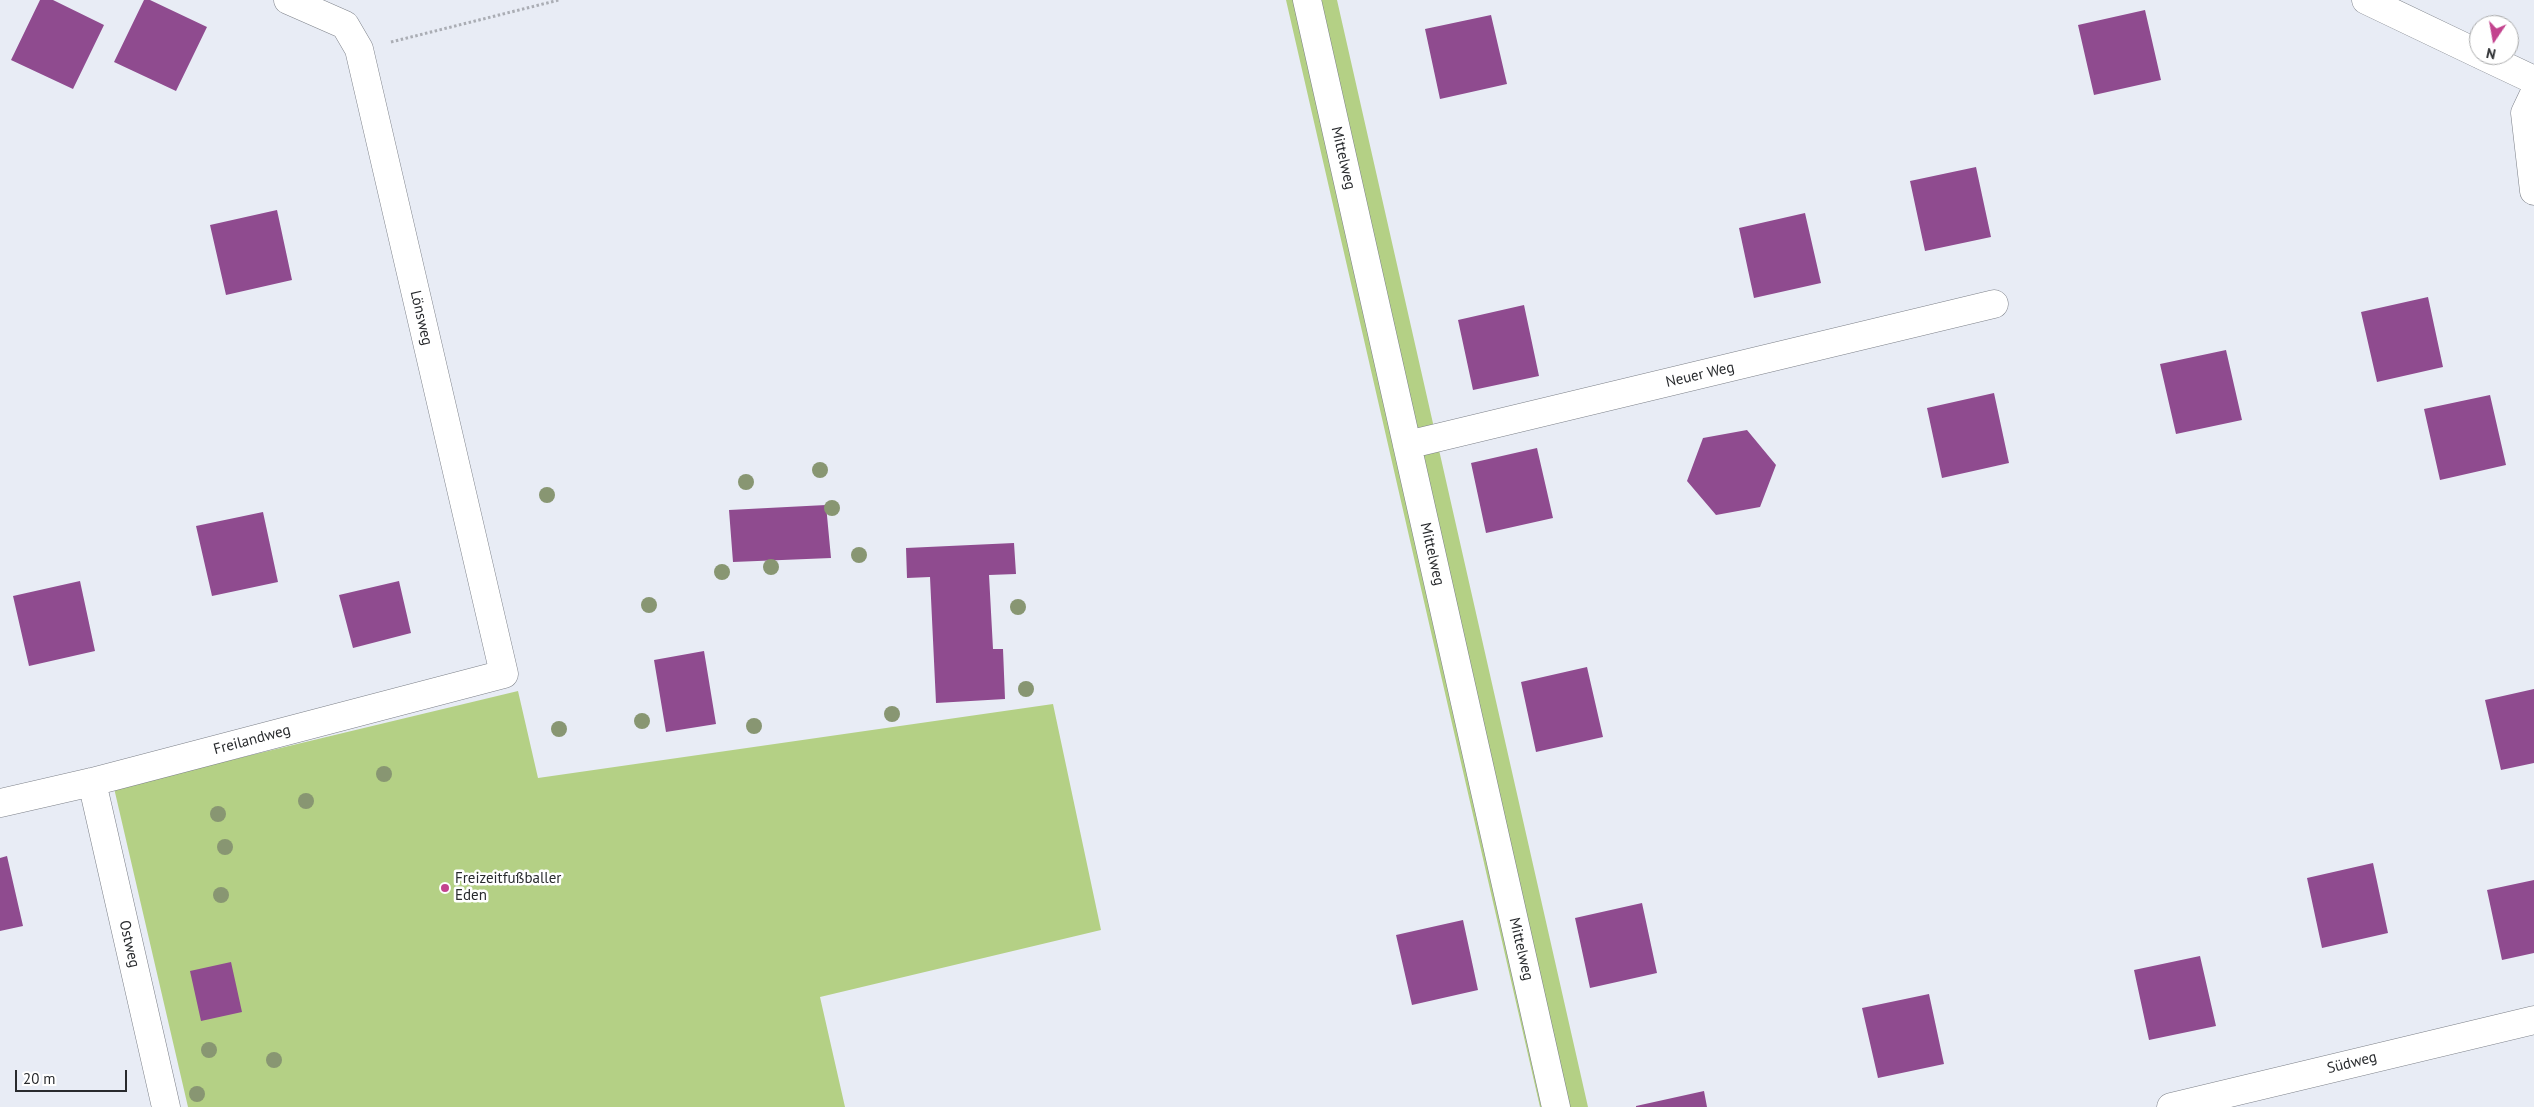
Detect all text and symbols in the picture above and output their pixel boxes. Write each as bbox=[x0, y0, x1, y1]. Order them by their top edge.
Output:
north arrow bbox=[2469, 15, 2519, 65]
text: N bbox=[2485, 44, 2497, 63]
street label: Mittelweg bbox=[1327, 125, 1359, 191]
street label: Lönsweg bbox=[406, 289, 436, 347]
street label: Neuer Weg bbox=[1664, 358, 1736, 392]
street label: Mittelweg bbox=[1416, 521, 1448, 587]
street label: Freilandweg bbox=[212, 721, 292, 759]
place label: Freizeitfußballer Eden bbox=[455, 870, 561, 905]
marker: Freizeitfußballer Eden bbox=[439, 882, 451, 894]
street label: Mittelweg bbox=[1505, 916, 1537, 982]
street label: Ostweg bbox=[115, 919, 143, 969]
street label: Südweg bbox=[2325, 1048, 2379, 1078]
scale bar bbox=[18, 1060, 130, 1092]
text: 20 m bbox=[23, 1069, 56, 1088]

